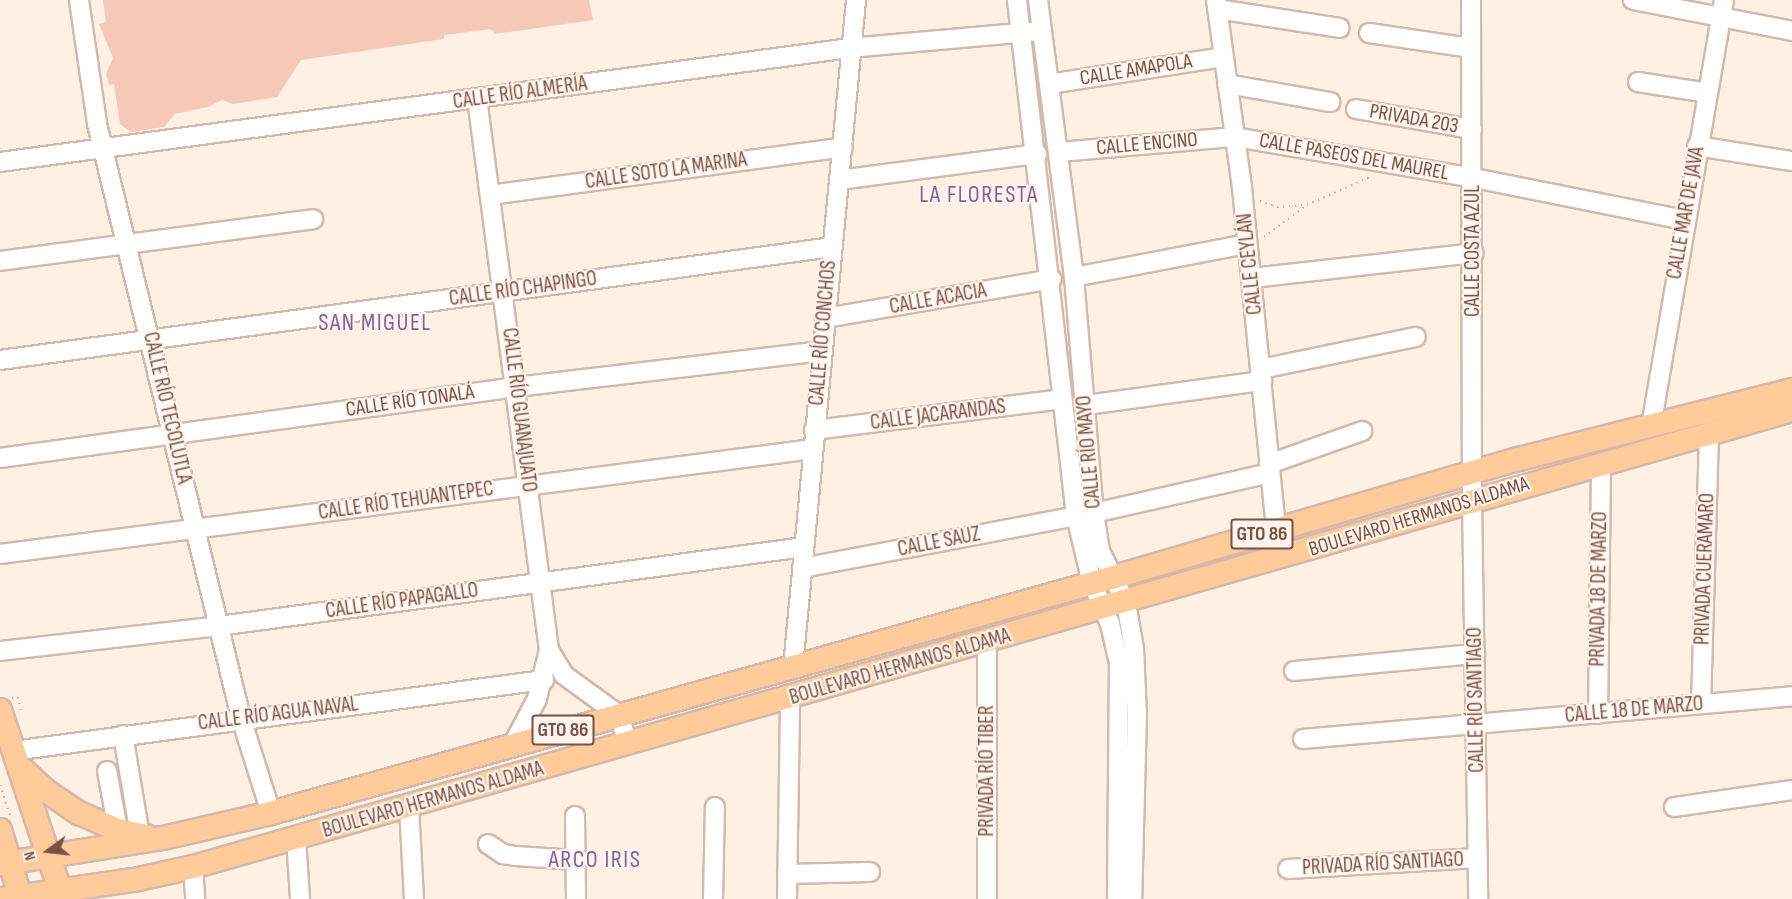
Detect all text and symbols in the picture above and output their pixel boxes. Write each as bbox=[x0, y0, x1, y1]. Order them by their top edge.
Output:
street label: CALLE AMAPOLA bbox=[1078, 49, 1194, 91]
street label: CALLE RÍO ALMERÍA bbox=[451, 71, 589, 115]
street label: PRIVADA 203 bbox=[1368, 99, 1460, 139]
street label: CALLE ENCINO bbox=[1095, 127, 1199, 161]
street label: CALLE PASEOS DEL MAUREL bbox=[1257, 128, 1451, 186]
street label: CALLE MAR DE JAVA bbox=[1662, 145, 1710, 281]
street label: CALLE SOTO LA MARINA bbox=[584, 147, 748, 195]
district label: LA FLORESTA bbox=[919, 181, 1039, 209]
street label: CALLE COSTA AZUL bbox=[1460, 185, 1486, 317]
street label: CALLE CEYLÁN bbox=[1232, 212, 1268, 316]
street label: CALLE RÍO CONCHOS bbox=[804, 259, 842, 407]
street label: CALLE RÍO CHAPINGO bbox=[448, 266, 598, 312]
street label: CALLE ACACIA bbox=[888, 278, 988, 320]
district label: SAN MIGUEL bbox=[318, 309, 432, 337]
street label: CALLE RÍO GUANAJUATO bbox=[496, 326, 542, 494]
street label: CALLE RÍO TECOLUTLA bbox=[137, 330, 197, 486]
street label: CALLE RÍO TONALÁ bbox=[344, 380, 476, 422]
street label: CALLE JACARANDAS bbox=[869, 394, 1007, 436]
street label: CALLE RÍO MAYO bbox=[1071, 394, 1107, 510]
street label: BOULEVARD HERMANOS ALDAMA bbox=[1306, 472, 1532, 562]
street label: CALLE RÍO TEHUANTEPEC bbox=[317, 476, 495, 526]
street label: PRIVADA CUERAMARO bbox=[1690, 493, 1720, 645]
street label: PRIVADA 18 DE MARZO bbox=[1585, 511, 1613, 667]
road number: GTO 86 bbox=[1230, 517, 1294, 551]
street label: CALLE SAUZ bbox=[896, 522, 982, 562]
street label: CALLE RÍO PAPAGALLO bbox=[324, 578, 480, 624]
street label: BOULEVARD HERMANOS ALDAMA bbox=[787, 623, 1013, 711]
street label: CALLE RÍO SANTIAGO bbox=[1462, 627, 1490, 773]
street label: CALLE 18 DE MARZO bbox=[1564, 691, 1704, 729]
street label: CALLE RÍO AGUA NAVAL bbox=[197, 692, 359, 736]
street label: PRIVADA RÍO TIBER bbox=[974, 705, 1000, 837]
road number: GTO 86 bbox=[532, 713, 594, 747]
street label: BOULEVARD HERMANOS ALDAMA bbox=[320, 756, 546, 844]
north arrow bbox=[18, 821, 78, 881]
district label: ARCO IRIS bbox=[549, 846, 641, 874]
street label: PRIVADA RÍO SANTIAGO bbox=[1302, 847, 1464, 881]
text: N bbox=[20, 849, 40, 862]

